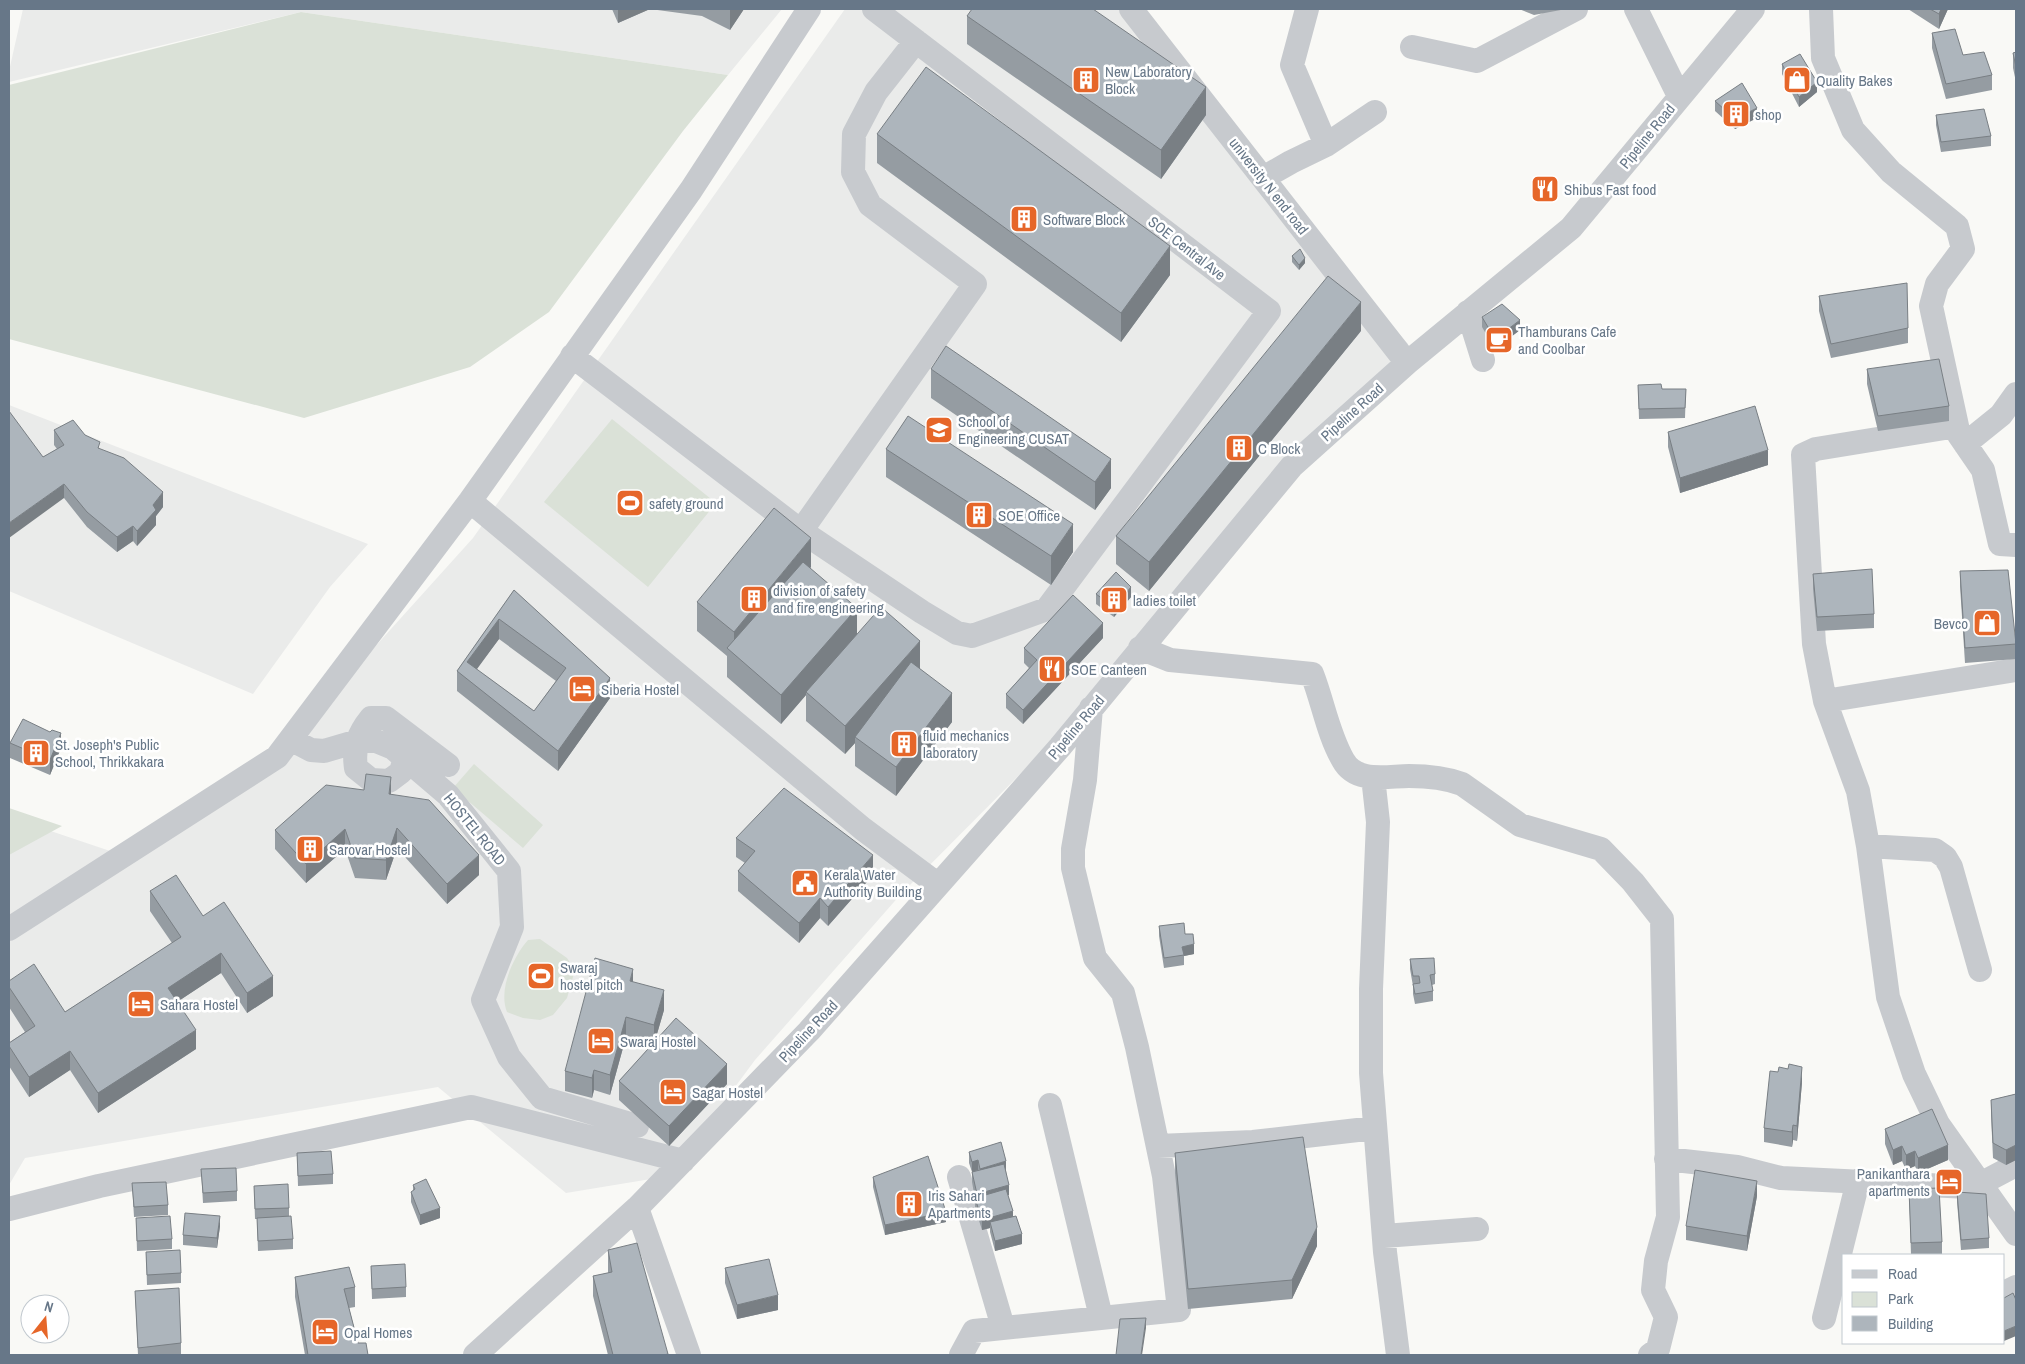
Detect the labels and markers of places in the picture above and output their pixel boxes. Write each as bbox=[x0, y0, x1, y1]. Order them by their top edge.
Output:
place label: New Laboratory Block bbox=[1105, 61, 1193, 99]
building icon: New Laboratory Block bbox=[1071, 65, 1101, 95]
shop icon: Quality Bakes bbox=[1782, 65, 1812, 95]
place label: Quality Bakes bbox=[1816, 70, 1893, 91]
building icon: shop bbox=[1721, 99, 1751, 129]
place label: shop bbox=[1755, 104, 1782, 125]
restaurant icon: Shibus Fast food bbox=[1530, 174, 1560, 204]
place label: Shibus Fast food bbox=[1564, 179, 1656, 200]
building icon: Software Block bbox=[1009, 204, 1039, 234]
place label: Software Block bbox=[1043, 209, 1126, 230]
place label: Thamburans Cafe and Coolbar bbox=[1518, 321, 1617, 359]
cafe icon: Thamburans Cafe and Coolbar bbox=[1484, 325, 1514, 355]
place label: School of Engineering CUSAT bbox=[958, 411, 1070, 449]
school or university icon: School of Engineering CUSAT bbox=[924, 415, 954, 445]
building icon: C Block bbox=[1224, 433, 1254, 463]
place label: C Block bbox=[1258, 438, 1301, 459]
sports icon: safety ground bbox=[615, 488, 645, 518]
place label: safety ground bbox=[649, 493, 724, 514]
building icon: SOE Office bbox=[964, 500, 994, 530]
place label: SOE Office bbox=[998, 505, 1060, 526]
place label: division of safety and fire engineering bbox=[773, 580, 884, 618]
building icon: division of safety and fire engineering bbox=[739, 584, 769, 614]
building icon: ladies toilet bbox=[1099, 585, 1129, 615]
place label: ladies toilet bbox=[1133, 590, 1196, 611]
shop icon: Bevco bbox=[1972, 608, 2002, 638]
place label: Bevco bbox=[1934, 613, 1968, 634]
restaurant icon: SOE Canteen bbox=[1037, 654, 1067, 684]
place label: SOE Canteen bbox=[1071, 659, 1147, 680]
hotel icon: Siberia Hostel bbox=[567, 674, 597, 704]
place label: Siberia Hostel bbox=[601, 679, 679, 700]
place label: fluid mechanics laboratory bbox=[923, 725, 1009, 763]
building icon: fluid mechanics laboratory bbox=[889, 729, 919, 759]
place label: St. Joseph's Public School, Thrikkakara bbox=[55, 734, 164, 772]
building icon: St. Joseph's Public School, Thrikkakara bbox=[21, 738, 51, 768]
building icon: Sarovar Hostel bbox=[295, 834, 325, 864]
place label: Sarovar Hostel bbox=[329, 839, 410, 860]
place label: Kerala Water Authority Building bbox=[823, 864, 922, 902]
public building icon: Kerala Water Authority Building bbox=[790, 868, 820, 898]
place label: Swaraj hostel pitch bbox=[560, 957, 623, 995]
sports icon: Swaraj hostel pitch bbox=[526, 961, 556, 991]
hotel icon: Sahara Hostel bbox=[126, 989, 156, 1019]
place label: Sahara Hostel bbox=[160, 994, 238, 1015]
hotel icon: Swaraj Hostel bbox=[586, 1026, 616, 1056]
place label: Swaraj Hostel bbox=[620, 1031, 696, 1052]
hotel icon: Sagar Hostel bbox=[658, 1077, 688, 1107]
place label: Sagar Hostel bbox=[692, 1082, 763, 1103]
place label: Panikanthara apartments bbox=[1857, 1163, 1930, 1201]
hotel icon: Panikanthara apartments bbox=[1934, 1167, 1964, 1197]
place label: Iris Sahari Apartments bbox=[927, 1185, 991, 1223]
building icon: Iris Sahari Apartments bbox=[894, 1189, 924, 1219]
hotel icon: Opal Homes bbox=[310, 1317, 340, 1347]
place label: Opal Homes bbox=[344, 1322, 412, 1343]

